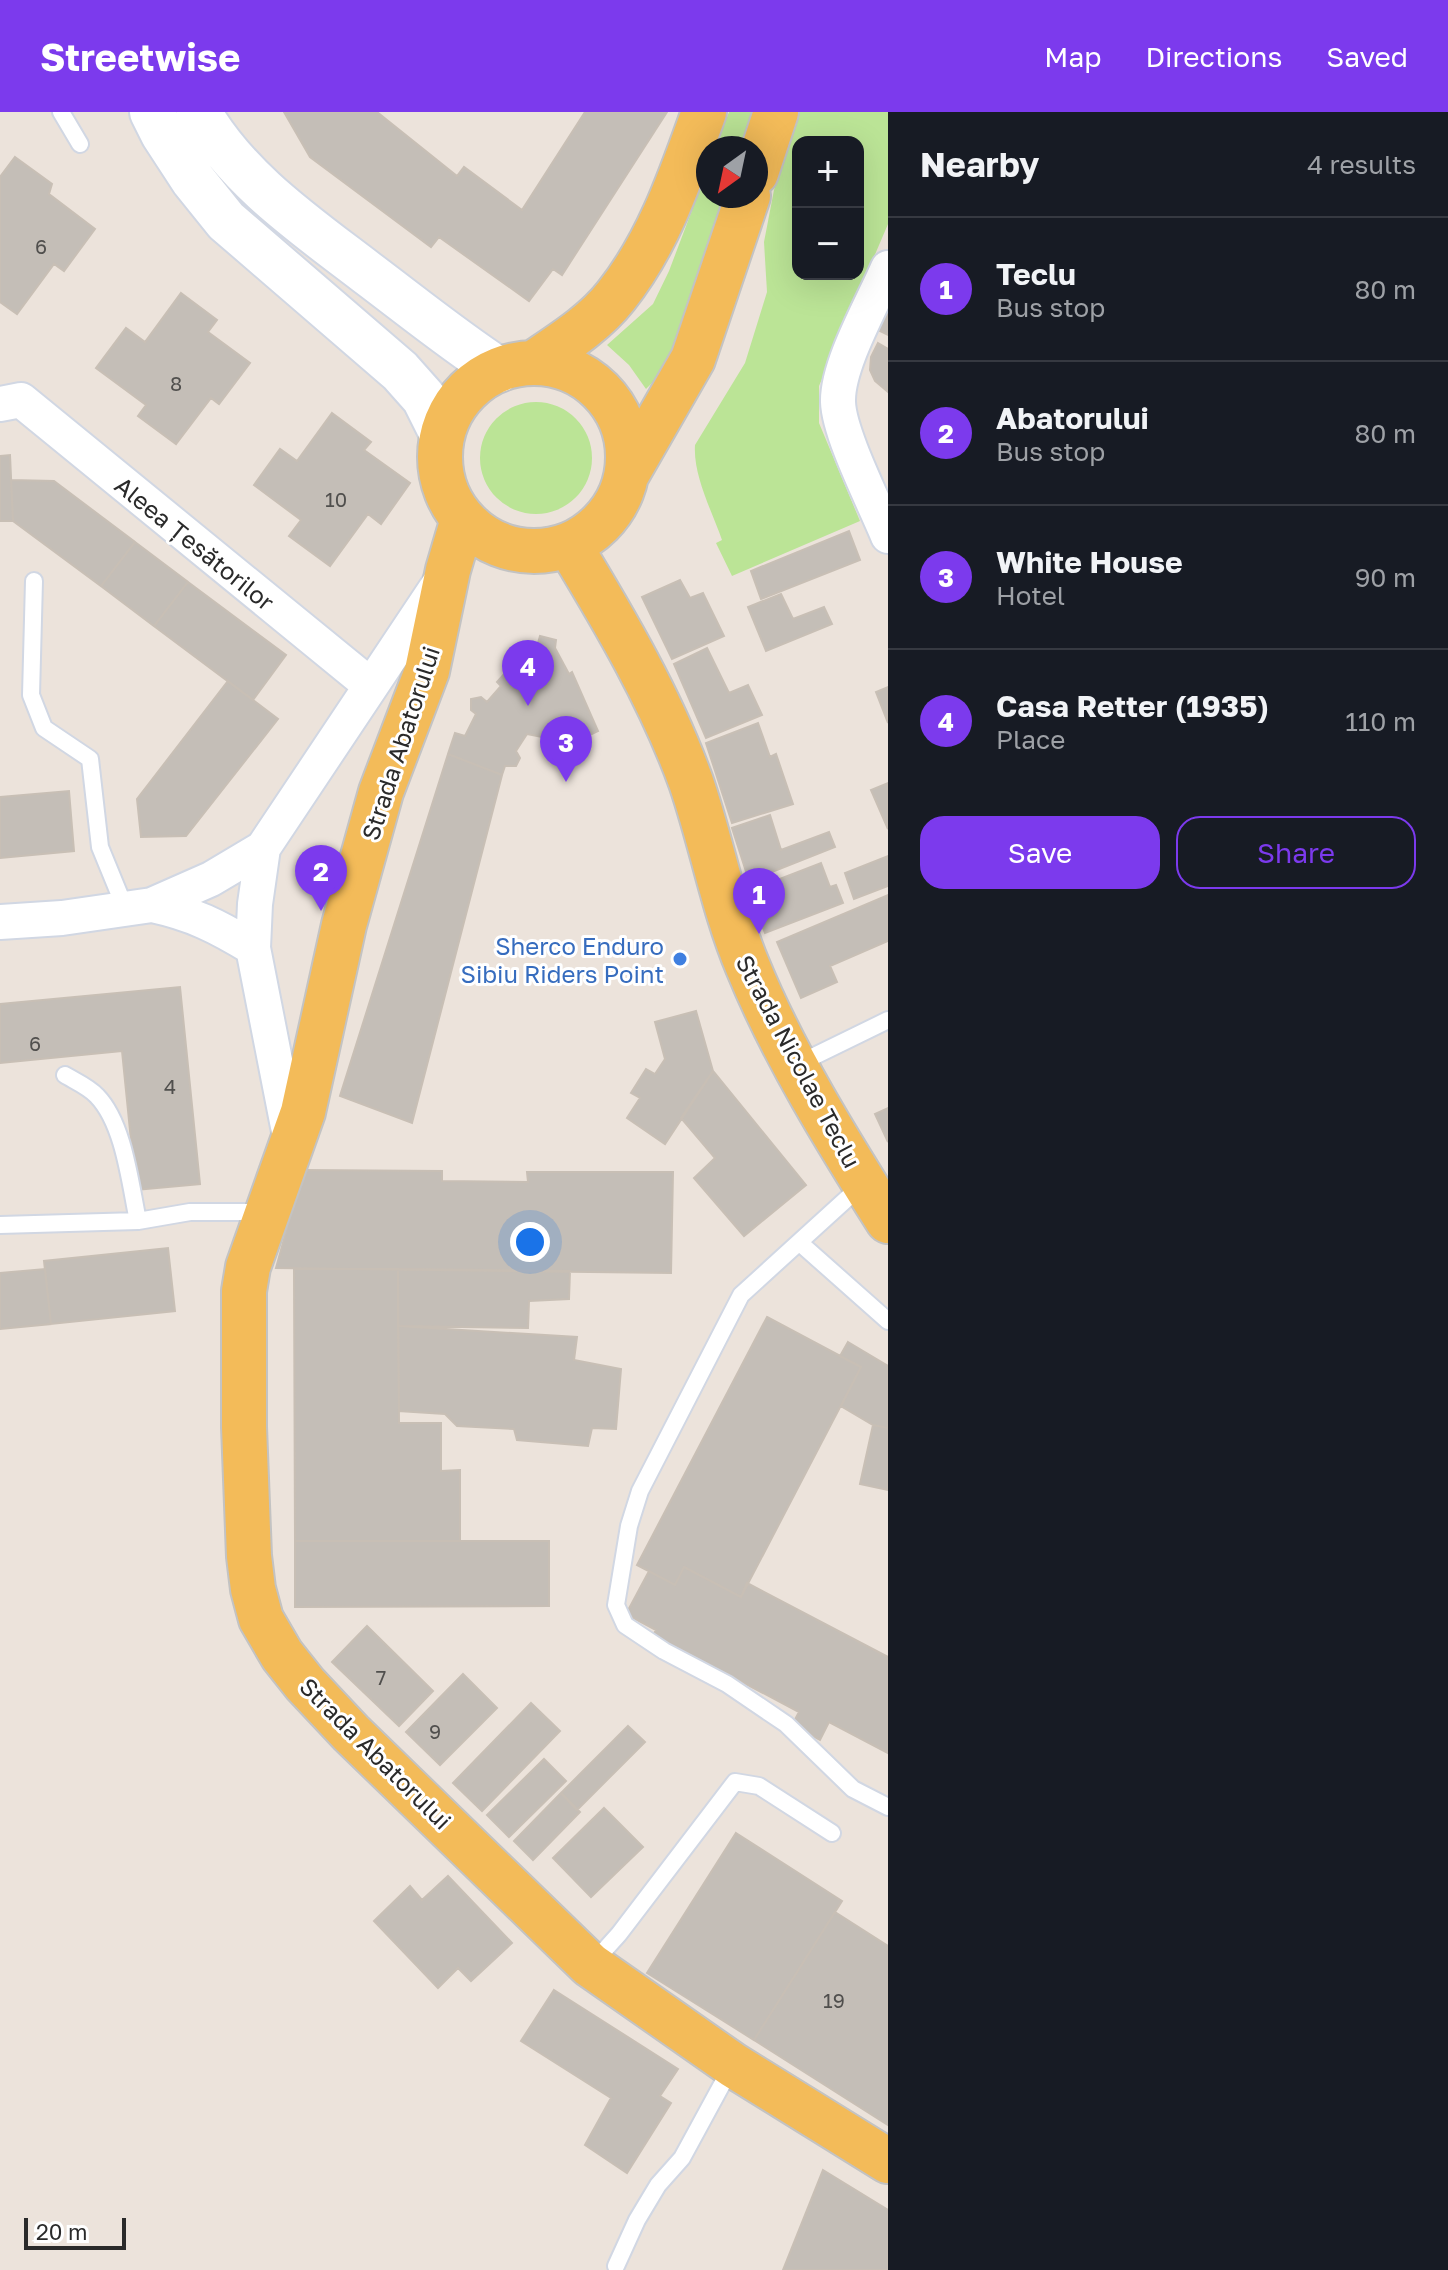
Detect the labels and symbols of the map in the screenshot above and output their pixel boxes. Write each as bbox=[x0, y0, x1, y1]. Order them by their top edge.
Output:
north arrow bbox=[696, 136, 768, 208]
house number: 6 bbox=[35, 234, 47, 258]
house number: 8 bbox=[170, 371, 182, 395]
street label: Aleea Țesătorilor bbox=[109, 470, 280, 617]
house number: 10 bbox=[325, 487, 347, 511]
pin: 4 bbox=[502, 640, 554, 706]
street label: Strada Abatorului bbox=[355, 642, 445, 844]
pin: 3 bbox=[540, 716, 592, 782]
pin: 2 bbox=[295, 845, 347, 911]
pin: 1 bbox=[733, 868, 785, 934]
place label: Sherco Enduro Sibiu Riders Point bbox=[461, 931, 664, 988]
marker: Sherco Enduro Sibiu Riders Point bbox=[671, 950, 689, 968]
street label: Strada Nicolae Teclu bbox=[731, 950, 867, 1172]
house number: 6 bbox=[29, 1031, 41, 1055]
house number: 4 bbox=[164, 1074, 176, 1098]
your location bbox=[510, 1222, 550, 1262]
house number: 7 bbox=[376, 1665, 386, 1689]
street label: Strada Abatorului bbox=[294, 1671, 458, 1835]
house number: 9 bbox=[429, 1719, 441, 1743]
house number: 19 bbox=[823, 1988, 845, 2012]
scale bar bbox=[24, 2214, 126, 2250]

